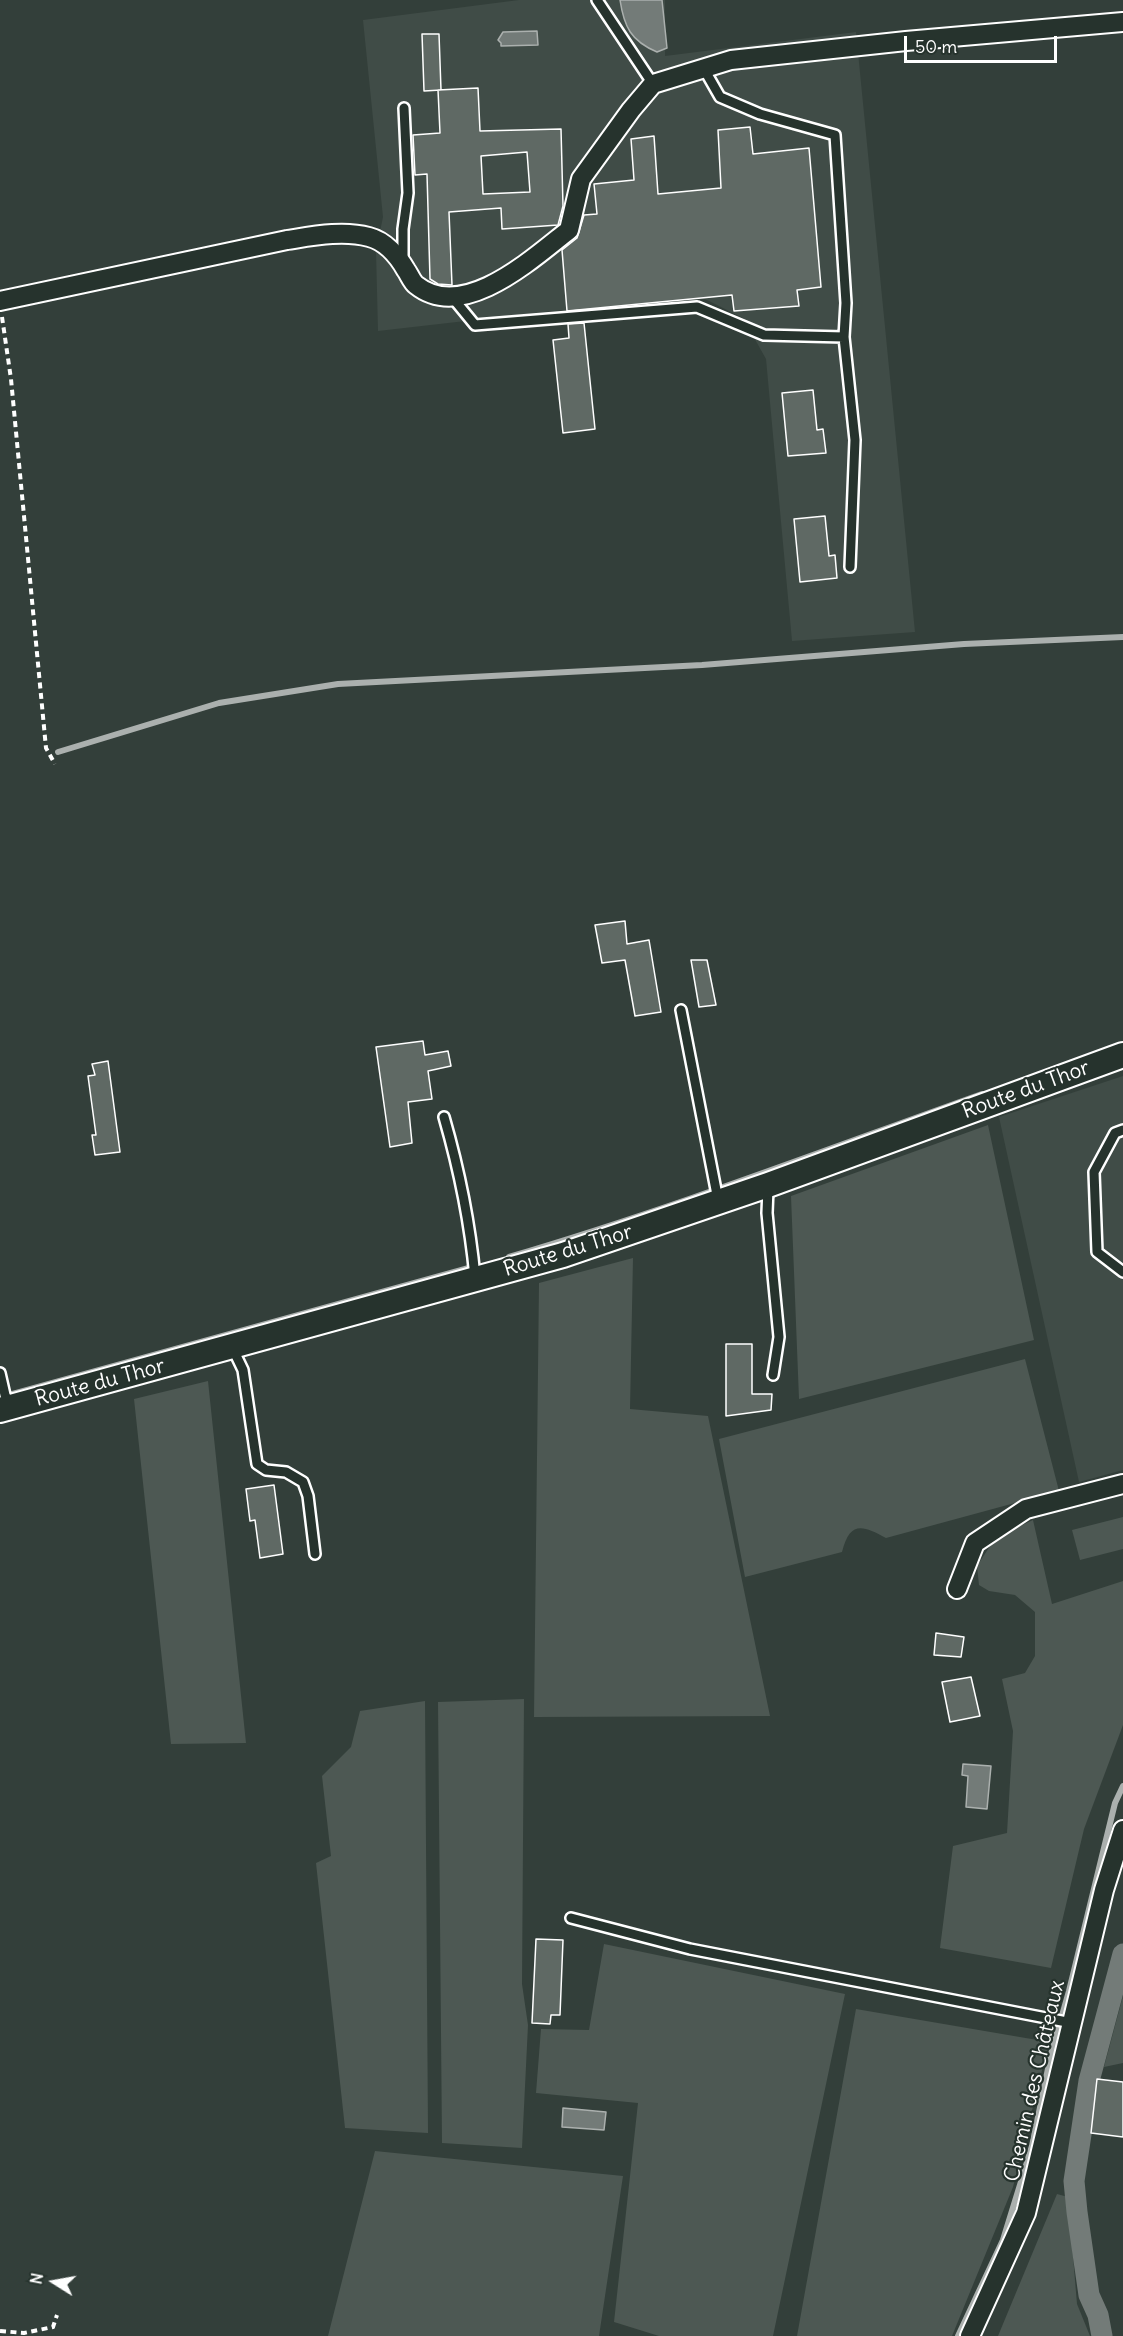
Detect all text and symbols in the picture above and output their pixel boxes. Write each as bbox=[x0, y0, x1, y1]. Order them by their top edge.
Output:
scale bar bbox=[907, 24, 1060, 62]
text: 50 m bbox=[915, 35, 957, 58]
street label: Route du Thor bbox=[959, 1055, 1093, 1125]
street label: Route du Thor bbox=[500, 1219, 636, 1283]
street label: Route du Thor bbox=[32, 1354, 168, 1412]
street label: Chemin des Châteaux bbox=[1000, 1978, 1070, 2184]
north arrow bbox=[24, 2252, 84, 2312]
text: N bbox=[25, 2271, 47, 2286]

